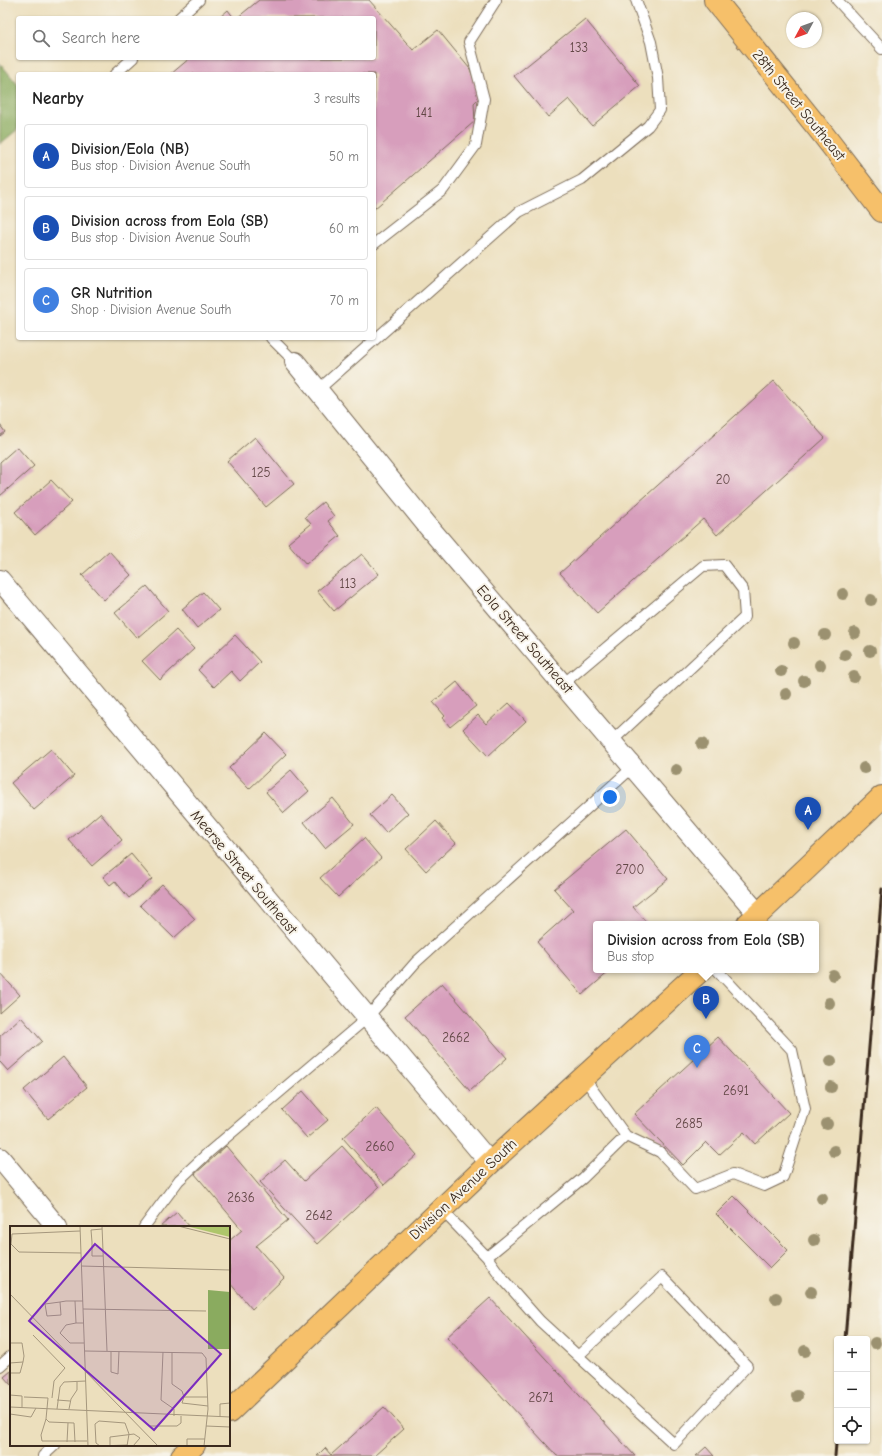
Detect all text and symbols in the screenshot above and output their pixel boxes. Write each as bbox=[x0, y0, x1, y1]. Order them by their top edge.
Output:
north arrow bbox=[786, 12, 822, 48]
search box bbox=[16, 16, 376, 60]
icon: search bbox=[30, 27, 52, 49]
text: Search here bbox=[62, 29, 140, 47]
house number: 133 bbox=[570, 40, 588, 55]
street label: 28th Street Southeast bbox=[749, 46, 850, 165]
text: Nearby bbox=[32, 89, 83, 108]
text: 3 results bbox=[314, 91, 360, 106]
house number: 141 bbox=[416, 105, 432, 120]
text: Division/Eola (NB) bbox=[71, 140, 189, 158]
text: A bbox=[42, 149, 50, 164]
text: 50 m bbox=[329, 149, 359, 164]
text: Bus stop · Division Avenue South bbox=[71, 158, 251, 173]
text: Division across from Eola (SB) bbox=[71, 212, 269, 230]
text: B bbox=[42, 221, 50, 236]
text: 60 m bbox=[329, 221, 359, 236]
text: Bus stop · Division Avenue South bbox=[71, 230, 251, 245]
text: GR Nutrition bbox=[71, 284, 152, 302]
text: C bbox=[42, 293, 50, 308]
text: 70 m bbox=[330, 293, 359, 308]
text: Shop · Division Avenue South bbox=[71, 302, 232, 317]
house number: 125 bbox=[252, 465, 271, 480]
house number: 20 bbox=[716, 472, 730, 487]
house number: 113 bbox=[340, 576, 356, 591]
street label: Eola Street Southeast bbox=[473, 581, 577, 697]
your location bbox=[600, 787, 620, 807]
pin: A bbox=[795, 797, 821, 830]
street label: Meerse Street Southeast bbox=[187, 806, 302, 938]
house number: 2700 bbox=[616, 862, 644, 877]
popup bbox=[593, 921, 819, 973]
text: Division across from Eola (SB) bbox=[607, 931, 805, 949]
text: Bus stop bbox=[607, 949, 654, 964]
pin: B bbox=[693, 986, 719, 1019]
house number: 2662 bbox=[442, 1030, 470, 1045]
pin: C bbox=[684, 1035, 710, 1068]
house number: 2691 bbox=[723, 1083, 749, 1098]
house number: 2685 bbox=[675, 1116, 703, 1131]
street label: Division Avenue South bbox=[406, 1135, 520, 1243]
house number: 2660 bbox=[366, 1139, 394, 1154]
house number: 2636 bbox=[227, 1190, 255, 1205]
house number: 2642 bbox=[306, 1208, 333, 1223]
inset map bbox=[10, 1226, 230, 1446]
map controls bbox=[834, 1336, 870, 1444]
button: + bbox=[834, 1336, 870, 1372]
button: − bbox=[834, 1372, 870, 1408]
house number: 2671 bbox=[528, 1390, 554, 1405]
button: locate bbox=[834, 1408, 870, 1444]

